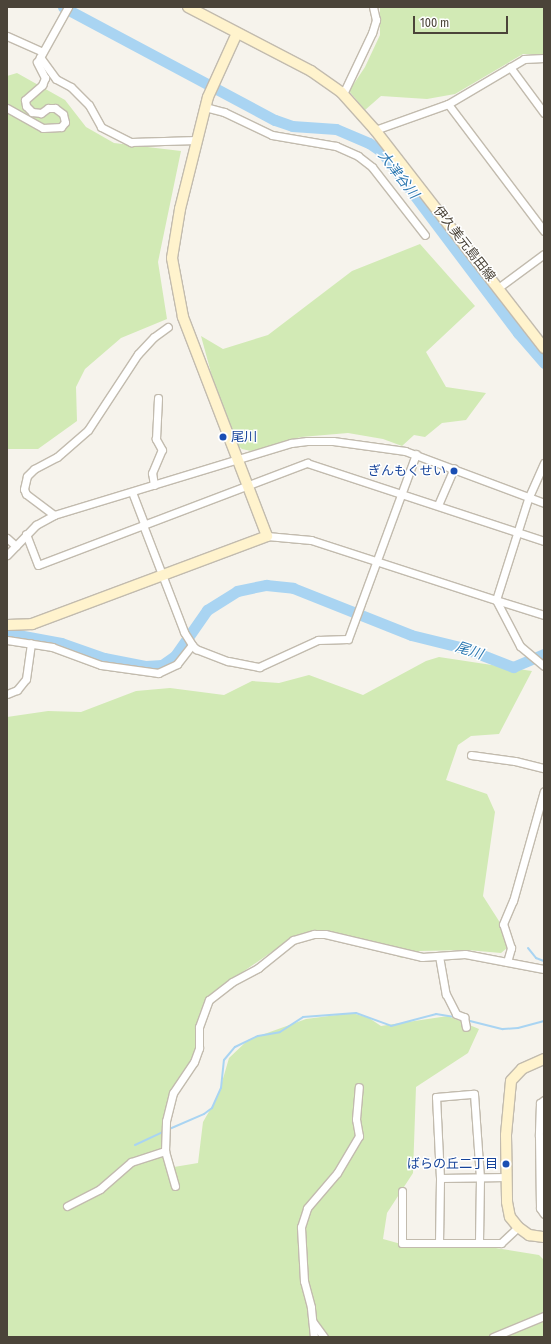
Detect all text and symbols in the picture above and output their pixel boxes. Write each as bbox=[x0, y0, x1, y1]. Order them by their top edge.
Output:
scale bar bbox=[415, 8, 510, 34]
text: 100 m bbox=[420, 16, 449, 30]
water label: 大津谷川 bbox=[374, 148, 422, 202]
street label: 伊久美元島田線 bbox=[430, 203, 498, 285]
place label: 尾川 bbox=[231, 429, 257, 445]
marker: 尾川 bbox=[218, 432, 228, 442]
place label: ぎんもくせい bbox=[368, 463, 446, 479]
marker: ぎんもくせい bbox=[449, 466, 459, 476]
water label: 尾川 bbox=[453, 639, 485, 663]
place label: ばらの丘二丁目 bbox=[407, 1156, 498, 1172]
marker: ばらの丘二丁目 bbox=[501, 1159, 511, 1169]

